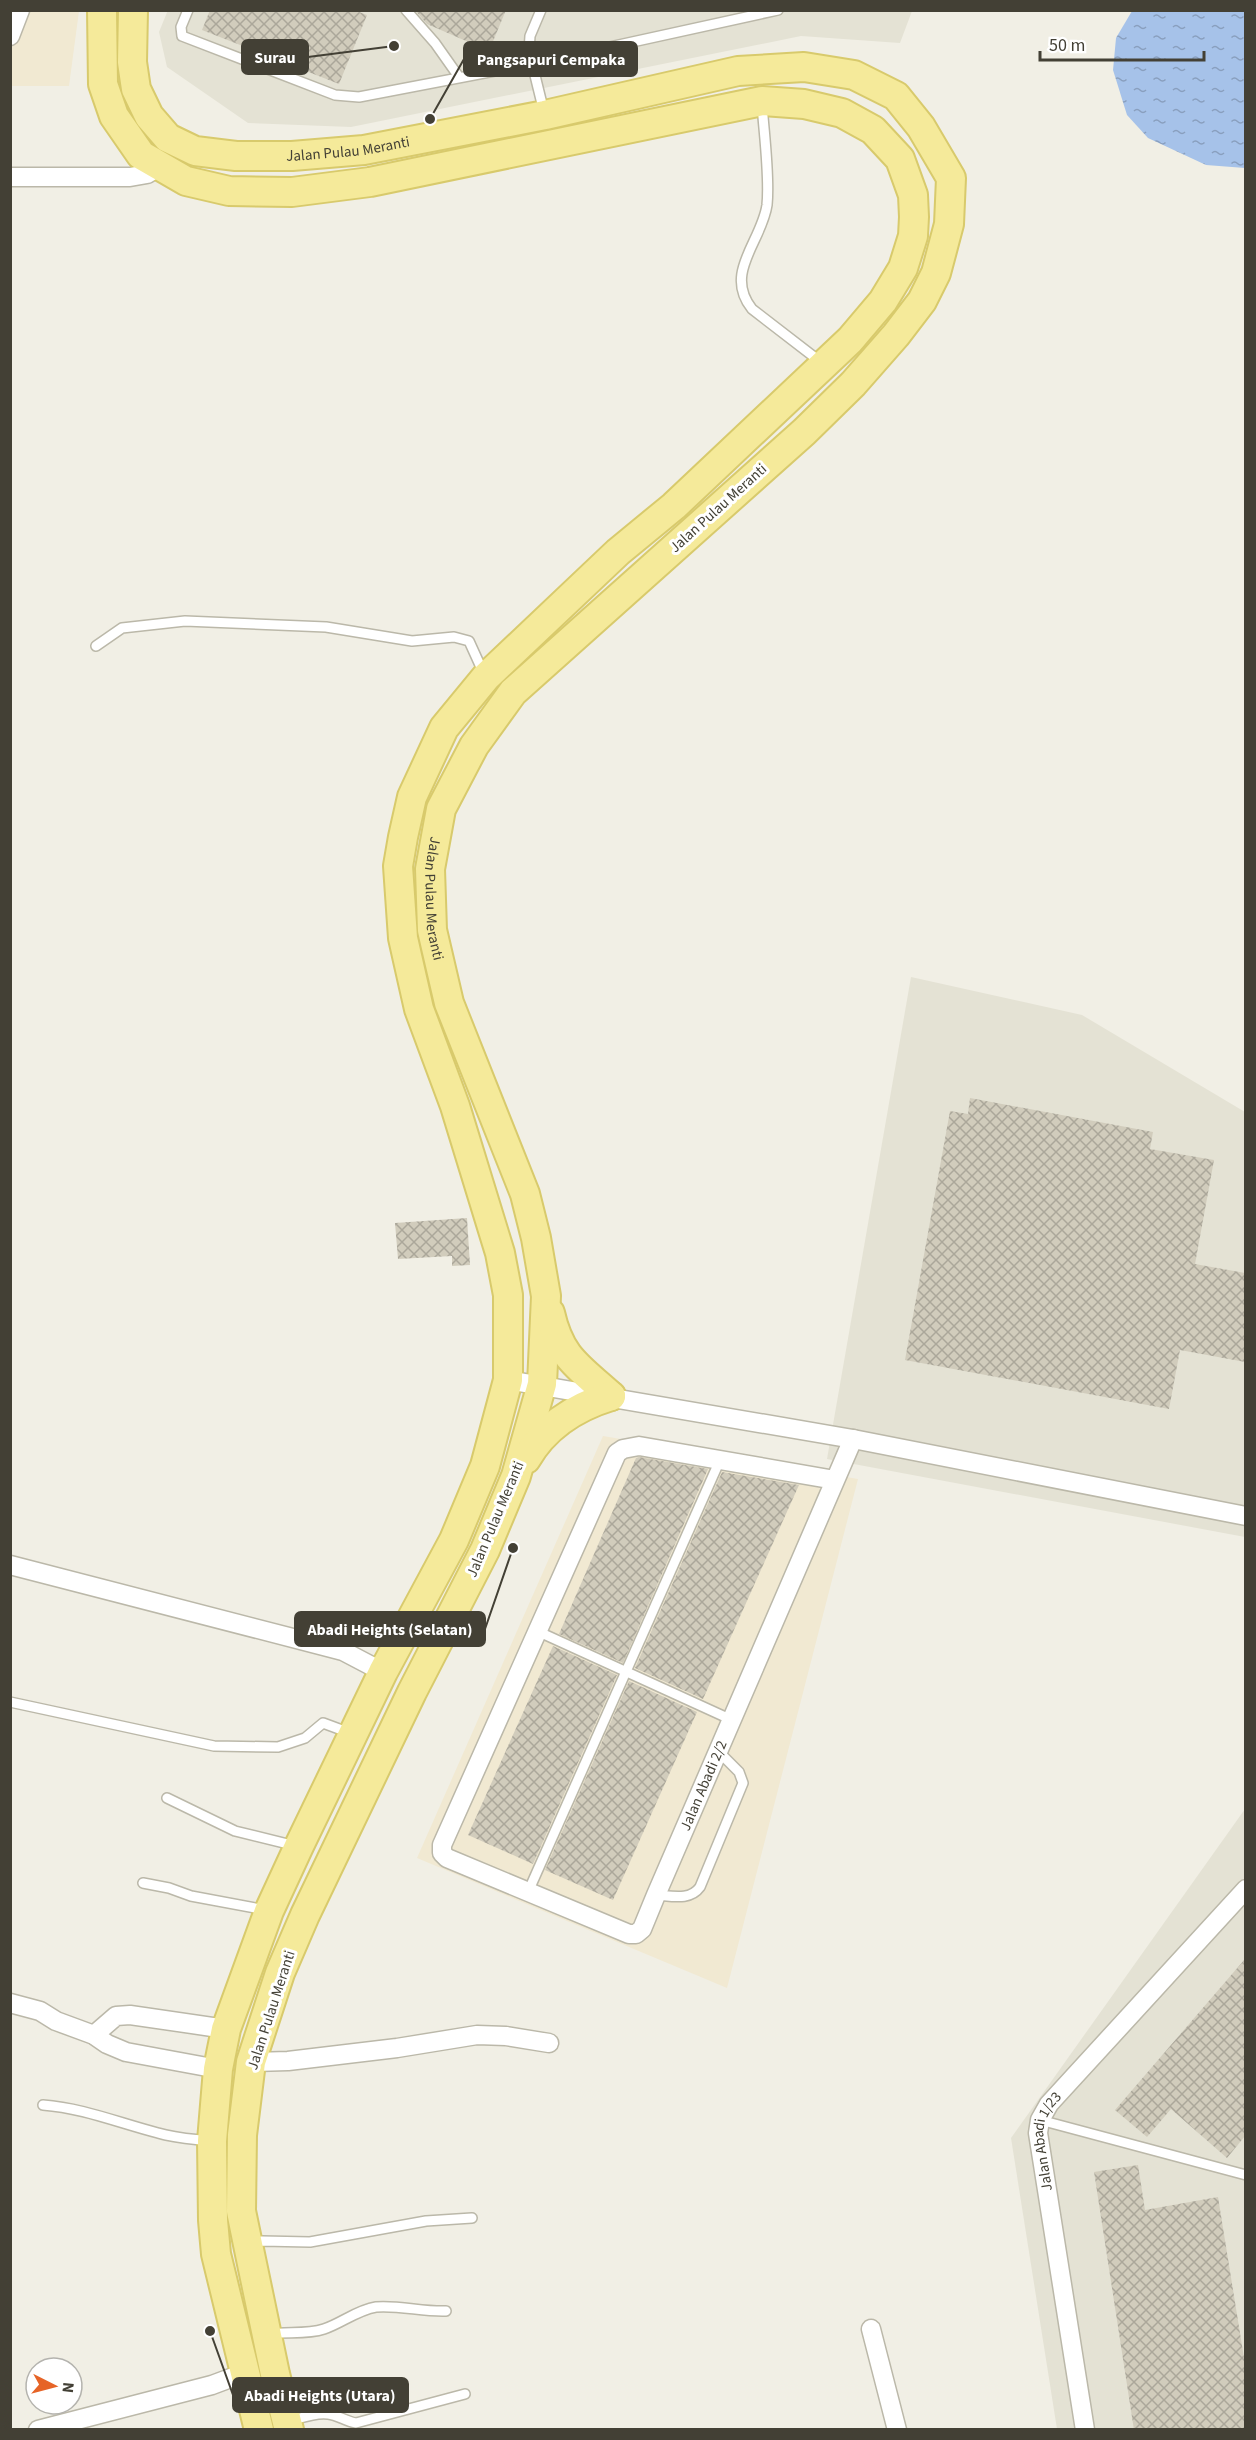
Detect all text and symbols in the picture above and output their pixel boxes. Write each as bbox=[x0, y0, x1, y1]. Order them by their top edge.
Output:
scale bar bbox=[1040, 24, 1204, 62]
text: 50 m bbox=[1049, 33, 1085, 58]
callout: Surau bbox=[242, 40, 308, 74]
callout: Pangsapuri Cempaka bbox=[464, 42, 637, 76]
text: Surau bbox=[254, 47, 296, 69]
text: Pangsapuri Cempaka bbox=[477, 49, 625, 71]
street label: Jalan Pulau Meranti bbox=[286, 131, 412, 167]
street label: Jalan Pulau Meranti bbox=[665, 459, 772, 558]
street label: Jalan Pulau Meranti bbox=[419, 835, 449, 962]
street label: Jalan Pulau Meranti bbox=[462, 1458, 529, 1580]
callout: Abadi Heights (Selatan) bbox=[295, 1612, 485, 1646]
text: Abadi Heights (Selatan) bbox=[306, 1619, 473, 1641]
street label: Jalan Abadi 2/2 bbox=[675, 1737, 733, 1834]
street label: Jalan Pulau Meranti bbox=[242, 1948, 301, 2072]
street label: Jalan Abadi 1/23 bbox=[1028, 2087, 1066, 2192]
north arrow bbox=[24, 2356, 84, 2416]
callout: Abadi Heights (Utara) bbox=[233, 2378, 408, 2412]
text: N bbox=[56, 2381, 79, 2394]
text: Abadi Heights (Utara) bbox=[243, 2385, 396, 2407]

